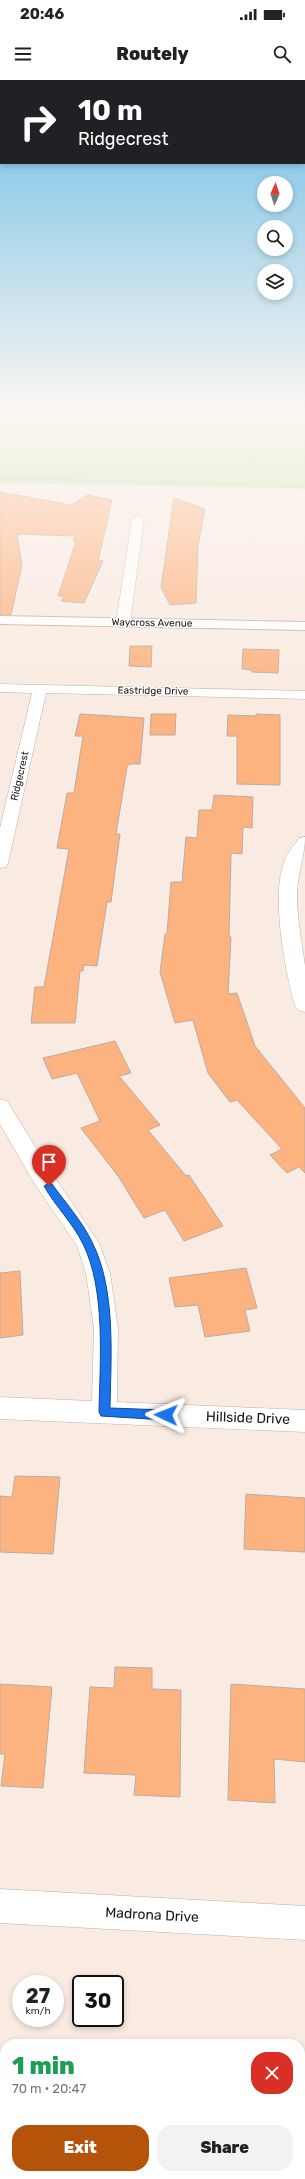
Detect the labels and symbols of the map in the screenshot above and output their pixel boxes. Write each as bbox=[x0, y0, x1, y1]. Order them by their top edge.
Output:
north arrow bbox=[257, 176, 293, 212]
street label: Waycross Avenue bbox=[111, 616, 193, 630]
street label: Eastridge Drive bbox=[117, 684, 189, 698]
street label: Ridgecrest bbox=[8, 750, 32, 802]
pin bbox=[32, 1145, 66, 1186]
position arrow bbox=[145, 1394, 187, 1436]
street label: Hillside Drive bbox=[206, 1408, 290, 1428]
street label: Madrona Drive bbox=[105, 1904, 199, 1926]
speed limit sign: 30 bbox=[72, 1975, 124, 2027]

